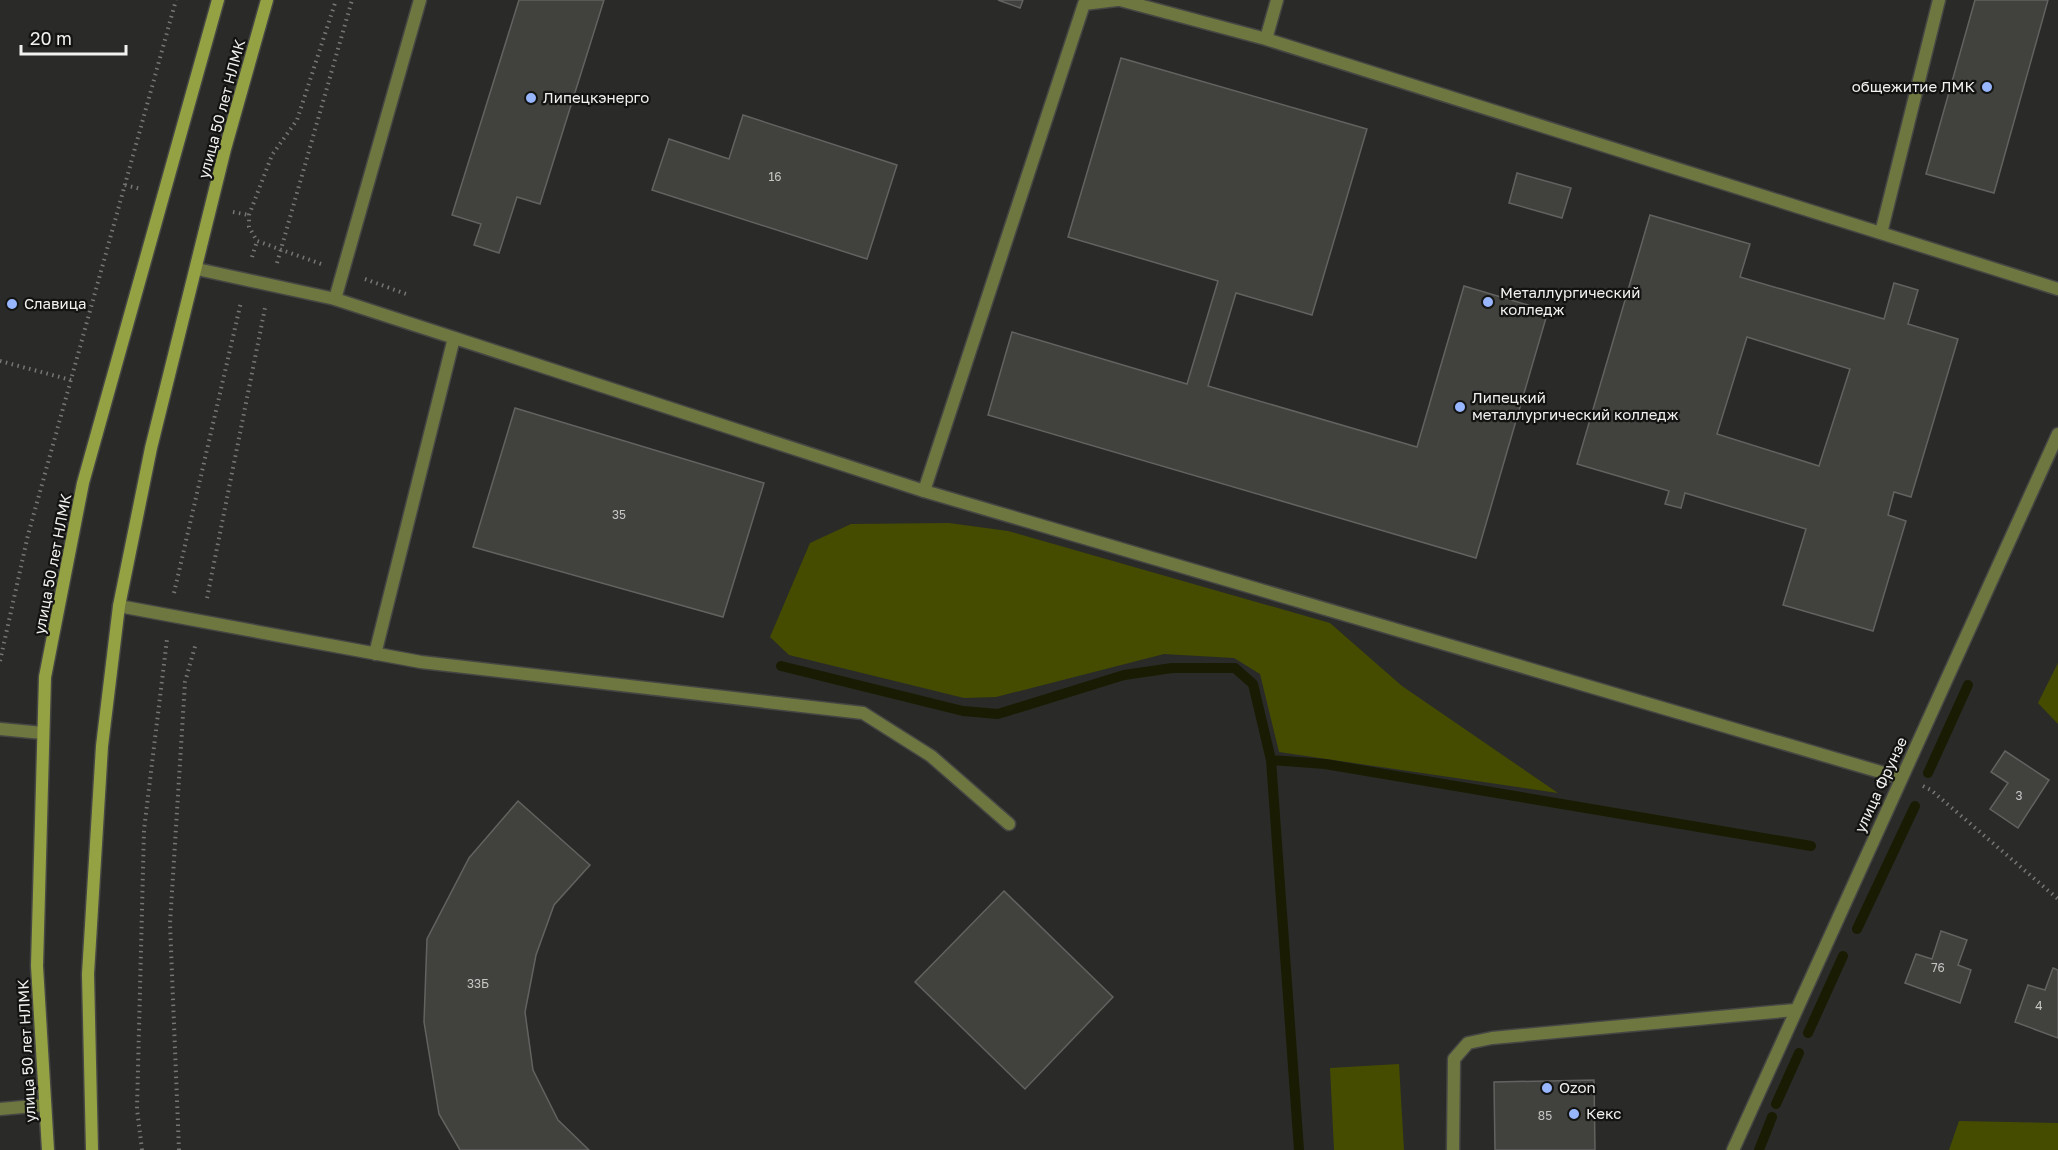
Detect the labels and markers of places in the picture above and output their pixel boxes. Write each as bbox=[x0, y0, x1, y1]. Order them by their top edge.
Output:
place label: общежитие ЛМК bbox=[1852, 77, 1975, 95]
marker: общежитие ЛМК bbox=[1980, 80, 1994, 94]
place label: Липецкэнерго bbox=[543, 88, 649, 106]
marker: Липецкэнерго bbox=[524, 91, 538, 105]
place label: Металлургический колледж bbox=[1500, 283, 1640, 318]
place label: Славица bbox=[24, 294, 87, 312]
marker: Металлургический колледж bbox=[1481, 295, 1495, 309]
marker: Славица bbox=[5, 297, 19, 311]
place label: Липецкий металлургический колледж bbox=[1472, 388, 1678, 423]
marker: Липецкий металлургический колледж bbox=[1453, 400, 1467, 414]
place label: Ozon bbox=[1559, 1078, 1596, 1096]
marker: Ozon bbox=[1540, 1081, 1554, 1095]
place label: Кекс bbox=[1586, 1104, 1621, 1122]
marker: Кекс bbox=[1567, 1107, 1581, 1121]

